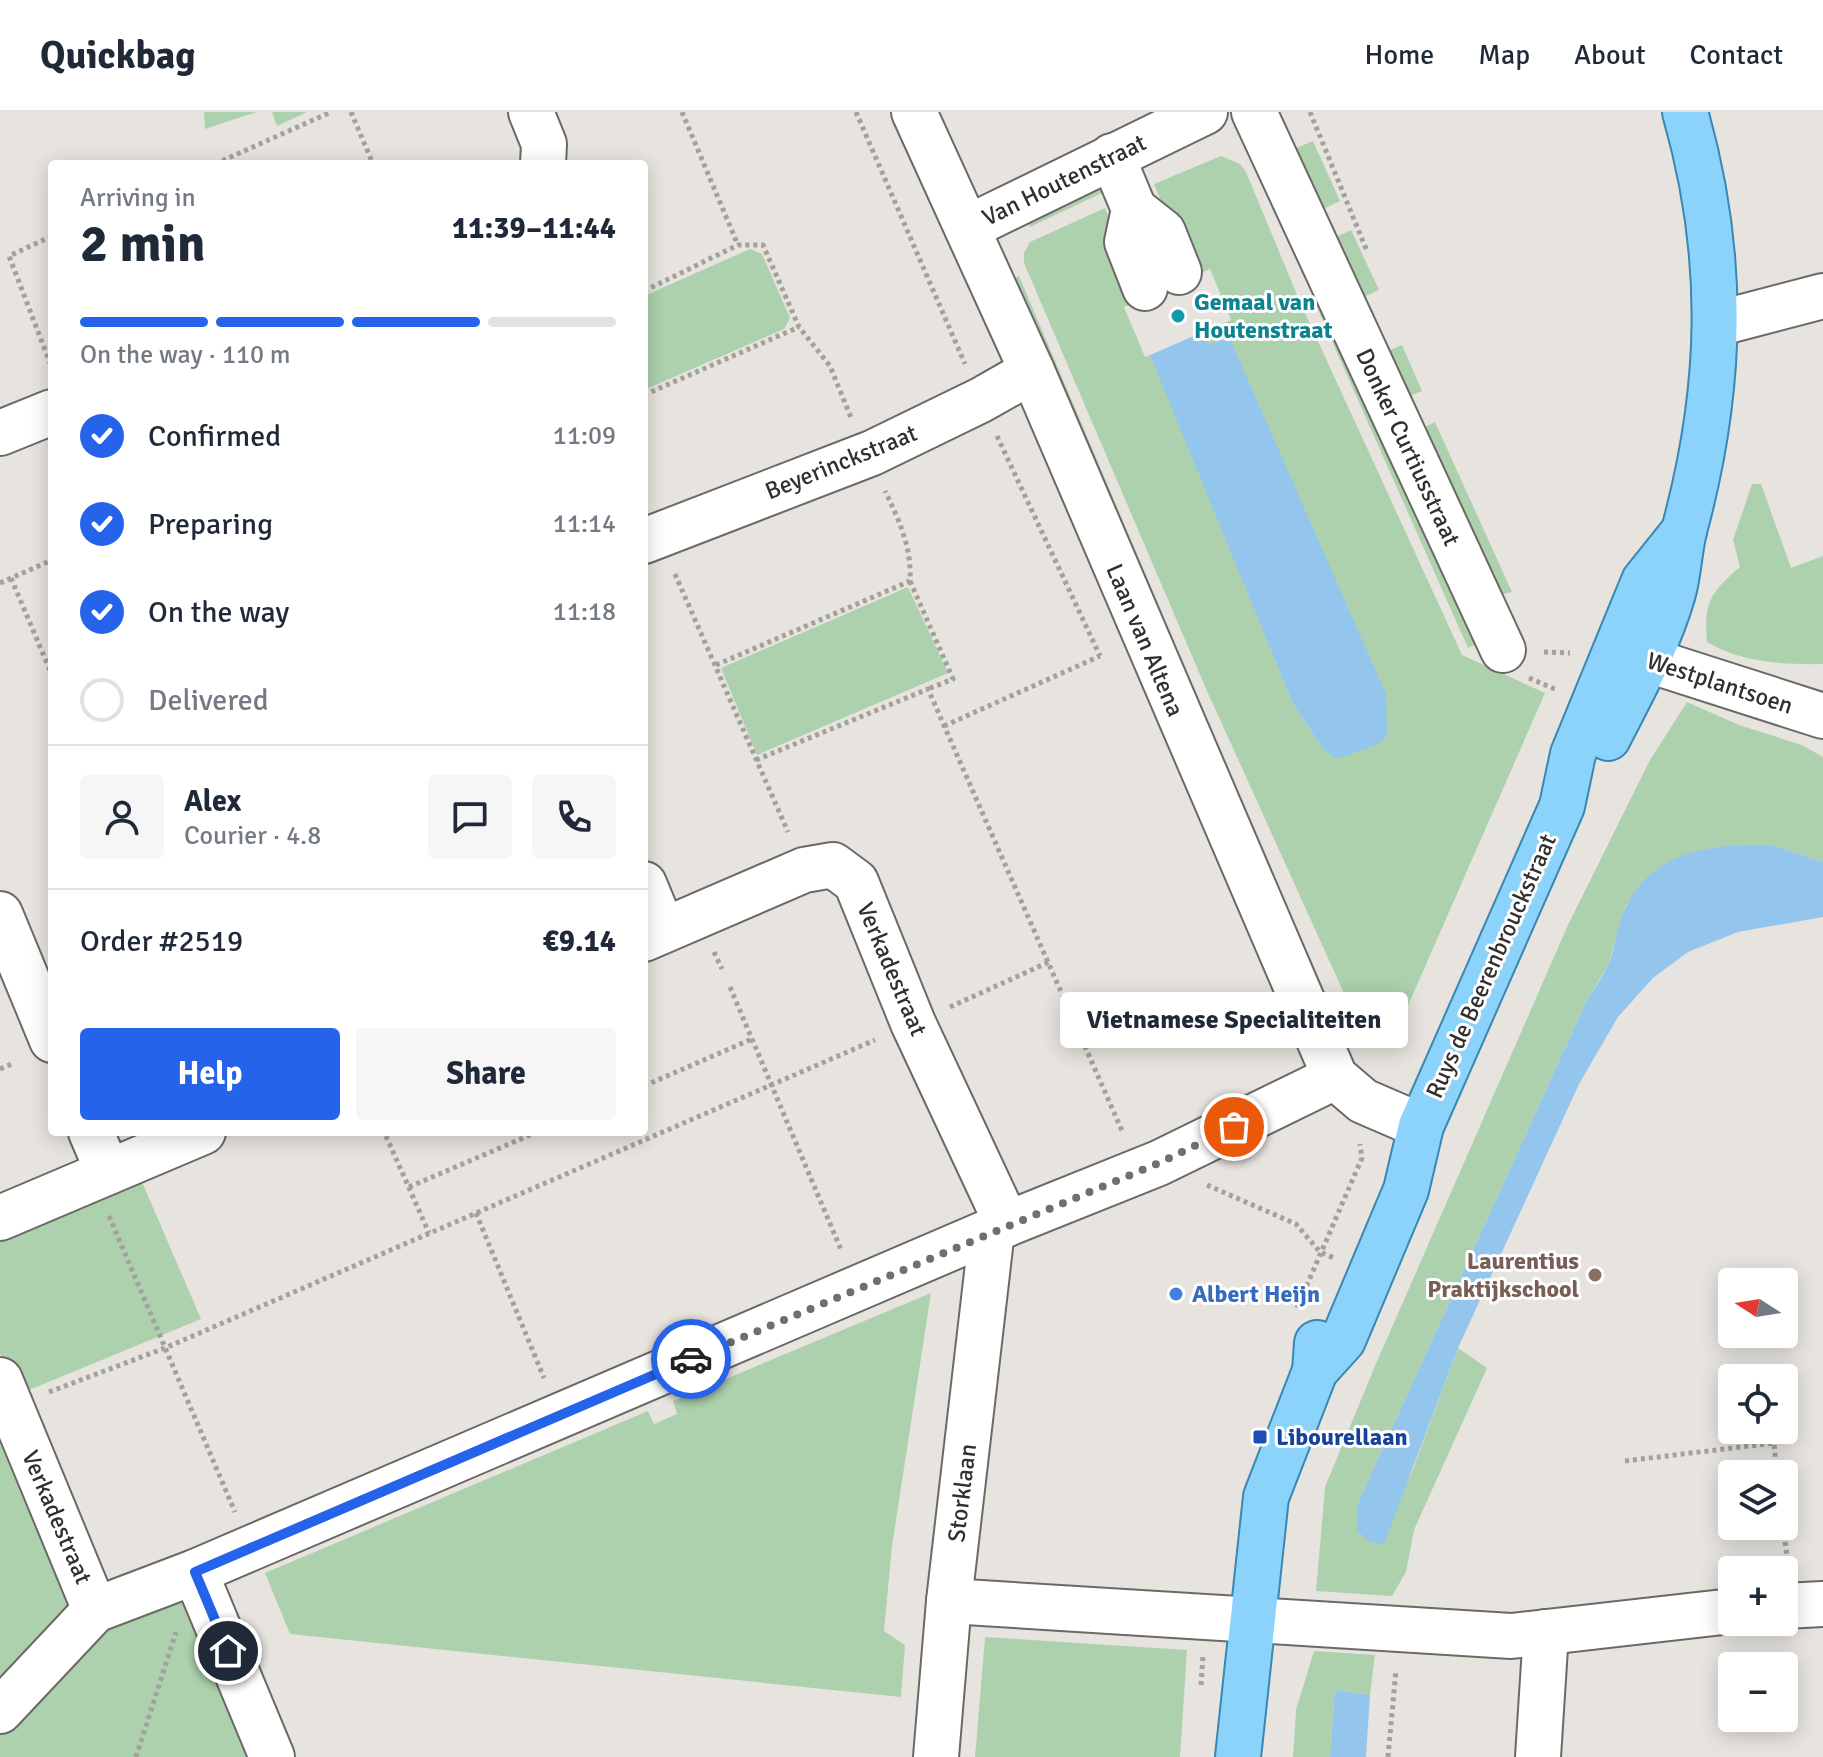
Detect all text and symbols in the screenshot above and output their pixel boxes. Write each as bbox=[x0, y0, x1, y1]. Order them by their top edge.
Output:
text: Quickbag bbox=[40, 32, 196, 79]
text: Home bbox=[1365, 38, 1434, 72]
text: Map bbox=[1478, 38, 1530, 72]
text: About bbox=[1574, 38, 1646, 72]
text: Contact bbox=[1690, 38, 1783, 72]
street label: Van Houtenstraat bbox=[977, 127, 1151, 233]
text: Arriving in bbox=[80, 182, 196, 214]
text: 11:39–11:44 bbox=[452, 210, 616, 247]
text: 2 min bbox=[80, 212, 206, 276]
place label: Gemaal van Houtenstraat bbox=[1194, 287, 1332, 345]
marker: Gemaal van Houtenstraat bbox=[1169, 307, 1187, 325]
text: On the way · 110 m bbox=[80, 339, 290, 371]
street label: Donker Curtiusstraat bbox=[1349, 344, 1467, 550]
icon: check bbox=[80, 414, 124, 458]
text: Confirmed bbox=[148, 418, 281, 455]
street label: Beyerinckstraat bbox=[761, 418, 921, 506]
text: 11:09 bbox=[553, 420, 616, 452]
icon: check bbox=[80, 502, 124, 546]
text: Preparing bbox=[148, 506, 273, 543]
text: 11:14 bbox=[553, 508, 616, 540]
street label: Laan van Altena bbox=[1099, 559, 1191, 721]
icon: check bbox=[80, 590, 124, 634]
text: On the way bbox=[148, 594, 289, 631]
text: 11:18 bbox=[553, 596, 616, 628]
street label: Westplantsoen bbox=[1643, 645, 1797, 721]
text: Delivered bbox=[148, 682, 269, 719]
button: person bbox=[80, 775, 164, 859]
button: chat bbox=[428, 775, 512, 859]
button: phone bbox=[532, 775, 616, 859]
text: Alex bbox=[184, 783, 241, 820]
text: Courier · 4.8 bbox=[184, 820, 321, 852]
street label: Ruys de Beerenbrouckstraat bbox=[1419, 829, 1563, 1103]
street label: Verkadestraat bbox=[850, 898, 934, 1040]
text: Order #2519 bbox=[80, 923, 243, 960]
text: €9.14 bbox=[543, 923, 616, 960]
callout: Vietnamese Specialiteiten bbox=[1060, 991, 1408, 1047]
text: Vietnamese Specialiteiten bbox=[1086, 1004, 1382, 1036]
button: Help bbox=[80, 1028, 340, 1120]
button: Share bbox=[356, 1028, 616, 1120]
pin bbox=[1200, 1093, 1268, 1161]
icon: bag bbox=[1212, 1105, 1256, 1149]
place label: Laurentius Praktijkschool bbox=[1427, 1246, 1579, 1304]
marker: Laurentius Praktijkschool bbox=[1586, 1266, 1604, 1284]
north arrow bbox=[1718, 1268, 1798, 1348]
map controls bbox=[1718, 1268, 1798, 1732]
place label: Albert Heijn bbox=[1192, 1279, 1320, 1309]
marker: Albert Heijn bbox=[1167, 1285, 1185, 1303]
courier bbox=[651, 1319, 731, 1399]
icon: car bbox=[669, 1337, 713, 1381]
button: locate bbox=[1718, 1364, 1798, 1444]
place label: Libourellaan bbox=[1276, 1422, 1408, 1452]
marker: Libourellaan bbox=[1251, 1428, 1269, 1446]
street label: Storklaan bbox=[941, 1442, 983, 1544]
street label: Verkadestraat bbox=[15, 1446, 99, 1588]
button: layers bbox=[1718, 1460, 1798, 1540]
button: + bbox=[1718, 1556, 1798, 1636]
pin bbox=[194, 1617, 262, 1685]
icon: home bbox=[206, 1629, 250, 1673]
button: − bbox=[1718, 1652, 1798, 1732]

